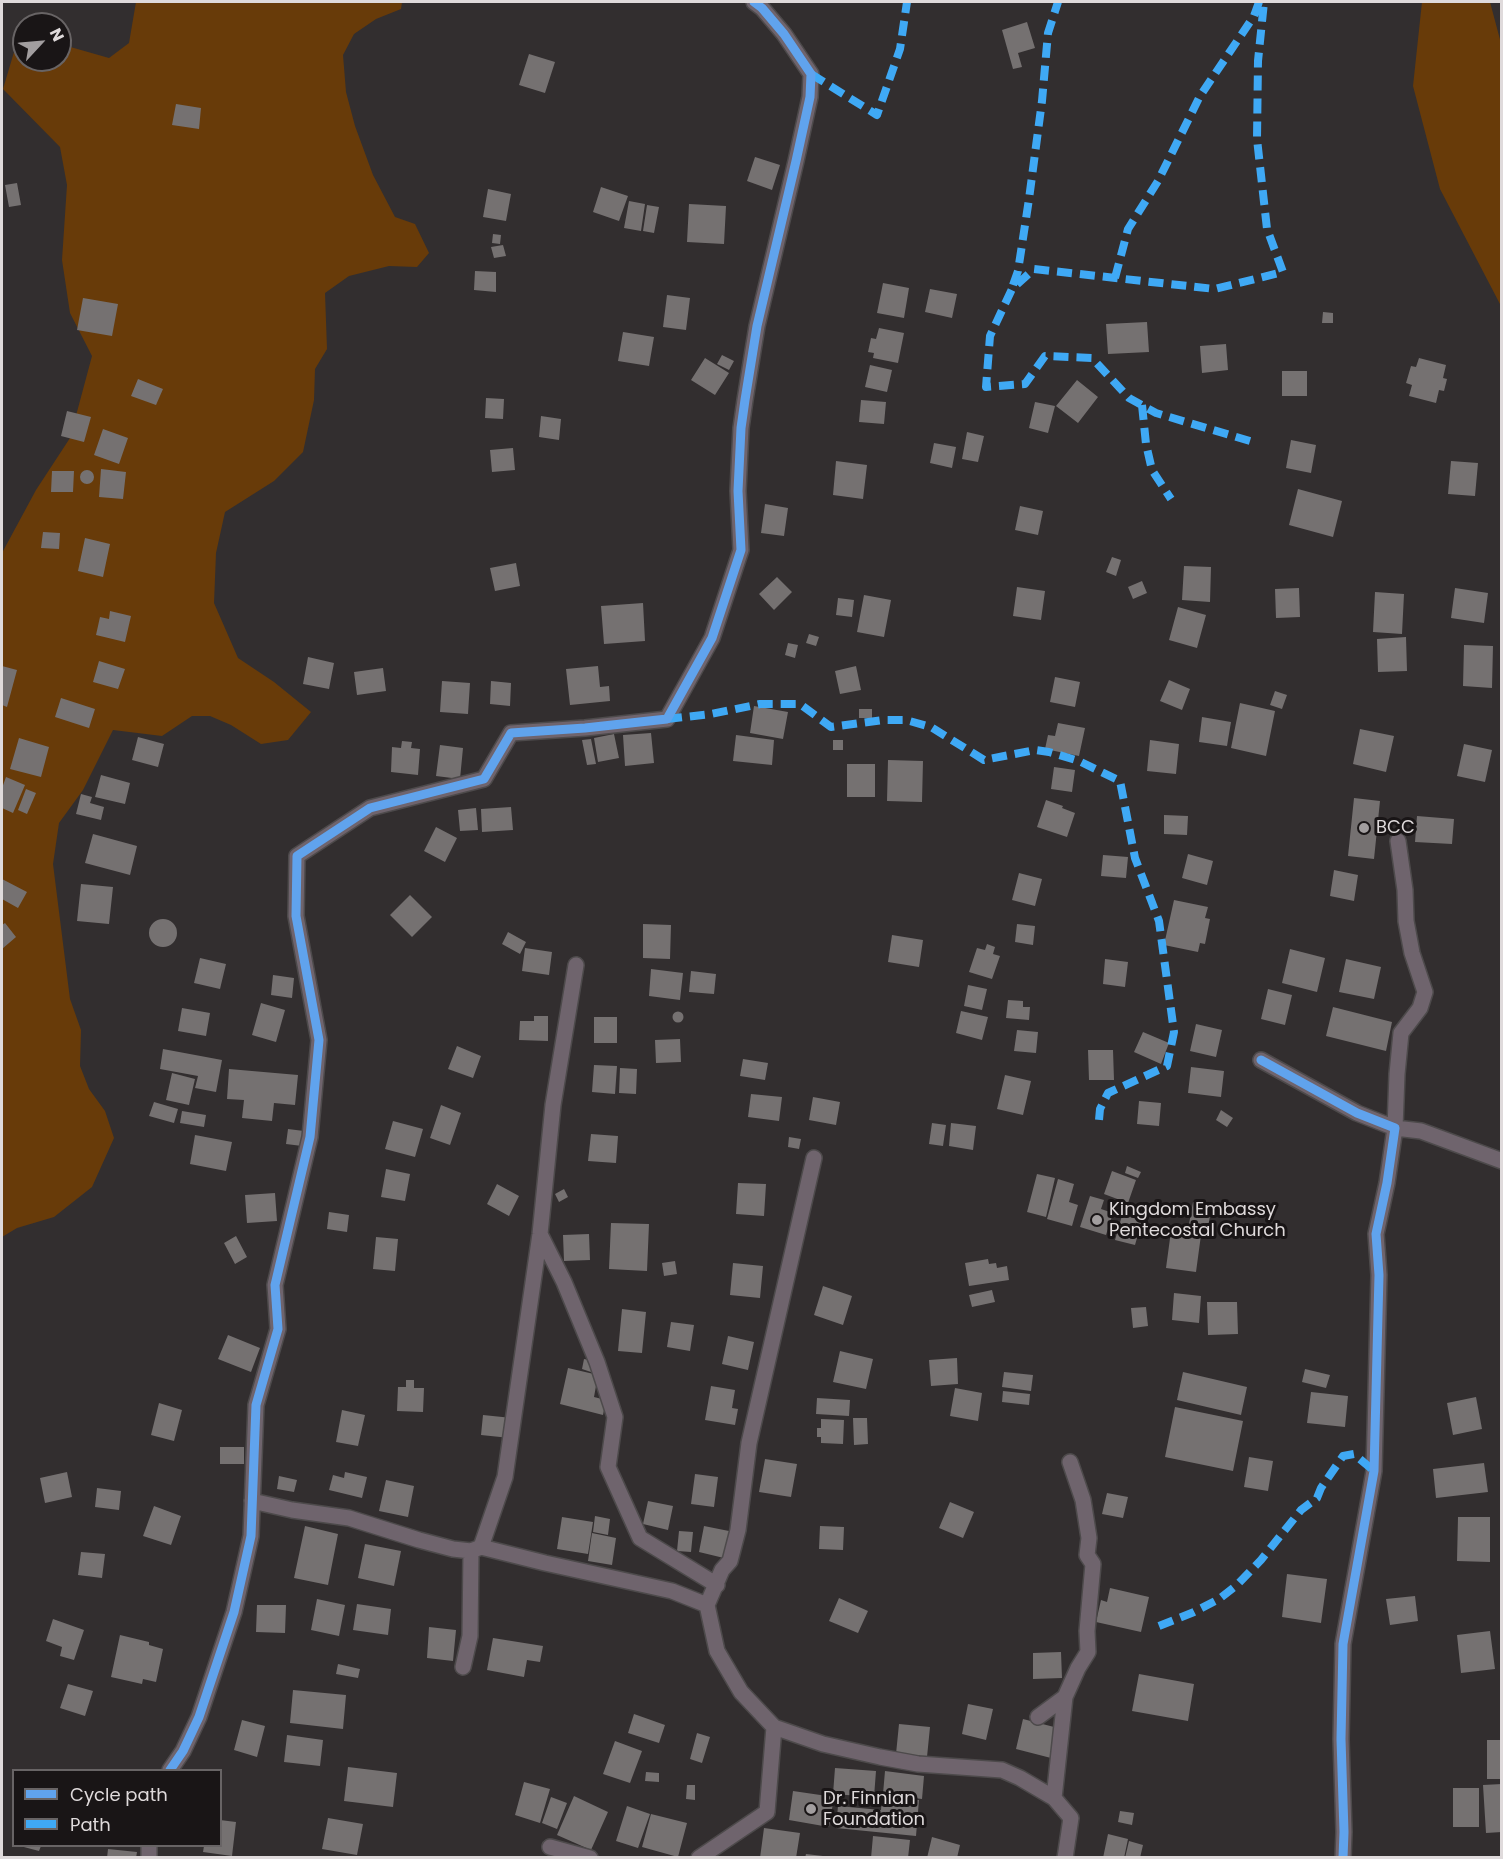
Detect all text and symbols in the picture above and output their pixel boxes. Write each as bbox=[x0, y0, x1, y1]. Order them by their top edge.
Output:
north arrow bbox=[12, 12, 72, 72]
text: N bbox=[44, 24, 70, 45]
place label: BCC bbox=[1376, 817, 1415, 839]
marker: BCC bbox=[1357, 821, 1371, 835]
place label: Kingdom Embassy Pentecostal Church bbox=[1109, 1199, 1286, 1242]
marker: Kingdom Embassy Pentecostal Church bbox=[1090, 1213, 1104, 1227]
legend bbox=[12, 1769, 222, 1847]
text: Cycle path bbox=[70, 1782, 168, 1807]
place label: Dr. Finnian Foundation bbox=[823, 1788, 925, 1830]
marker: Dr. Finnian Foundation bbox=[804, 1802, 818, 1816]
text: Path bbox=[70, 1812, 111, 1837]

